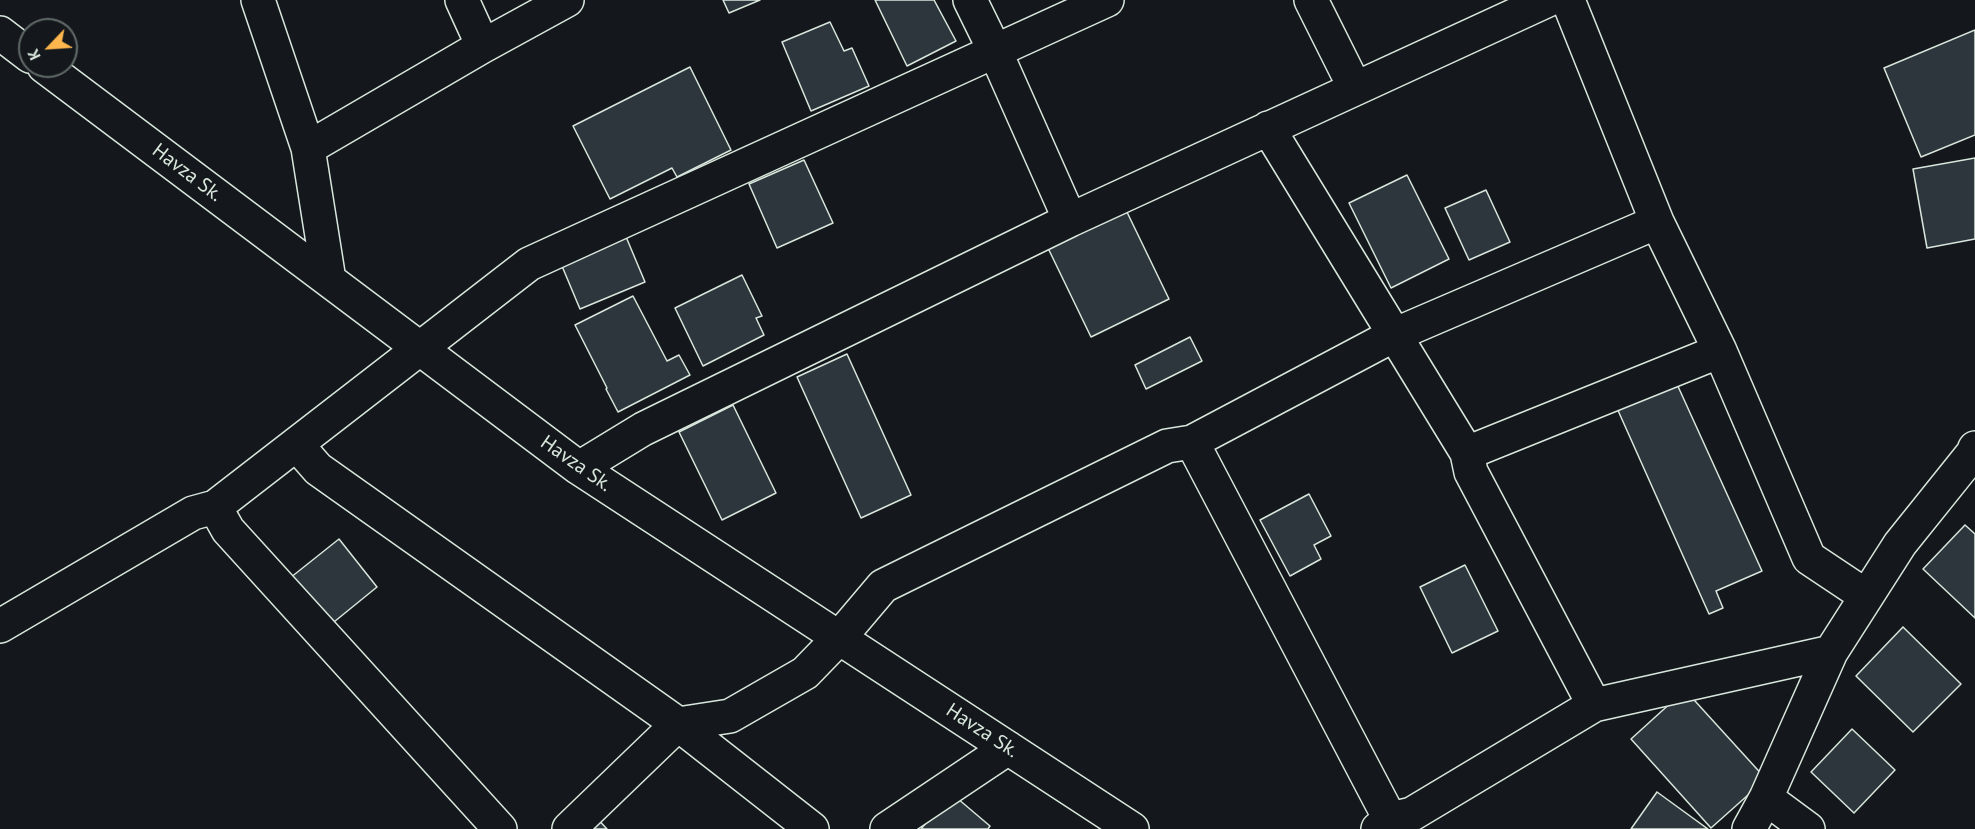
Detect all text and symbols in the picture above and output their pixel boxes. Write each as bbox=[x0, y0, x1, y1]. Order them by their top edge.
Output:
north arrow bbox=[18, 18, 78, 78]
text: K bbox=[22, 46, 45, 63]
street label: Havza Sk. bbox=[147, 139, 227, 207]
street label: Havza Sk. bbox=[536, 431, 616, 497]
street label: Havza Sk. bbox=[941, 699, 1023, 763]

